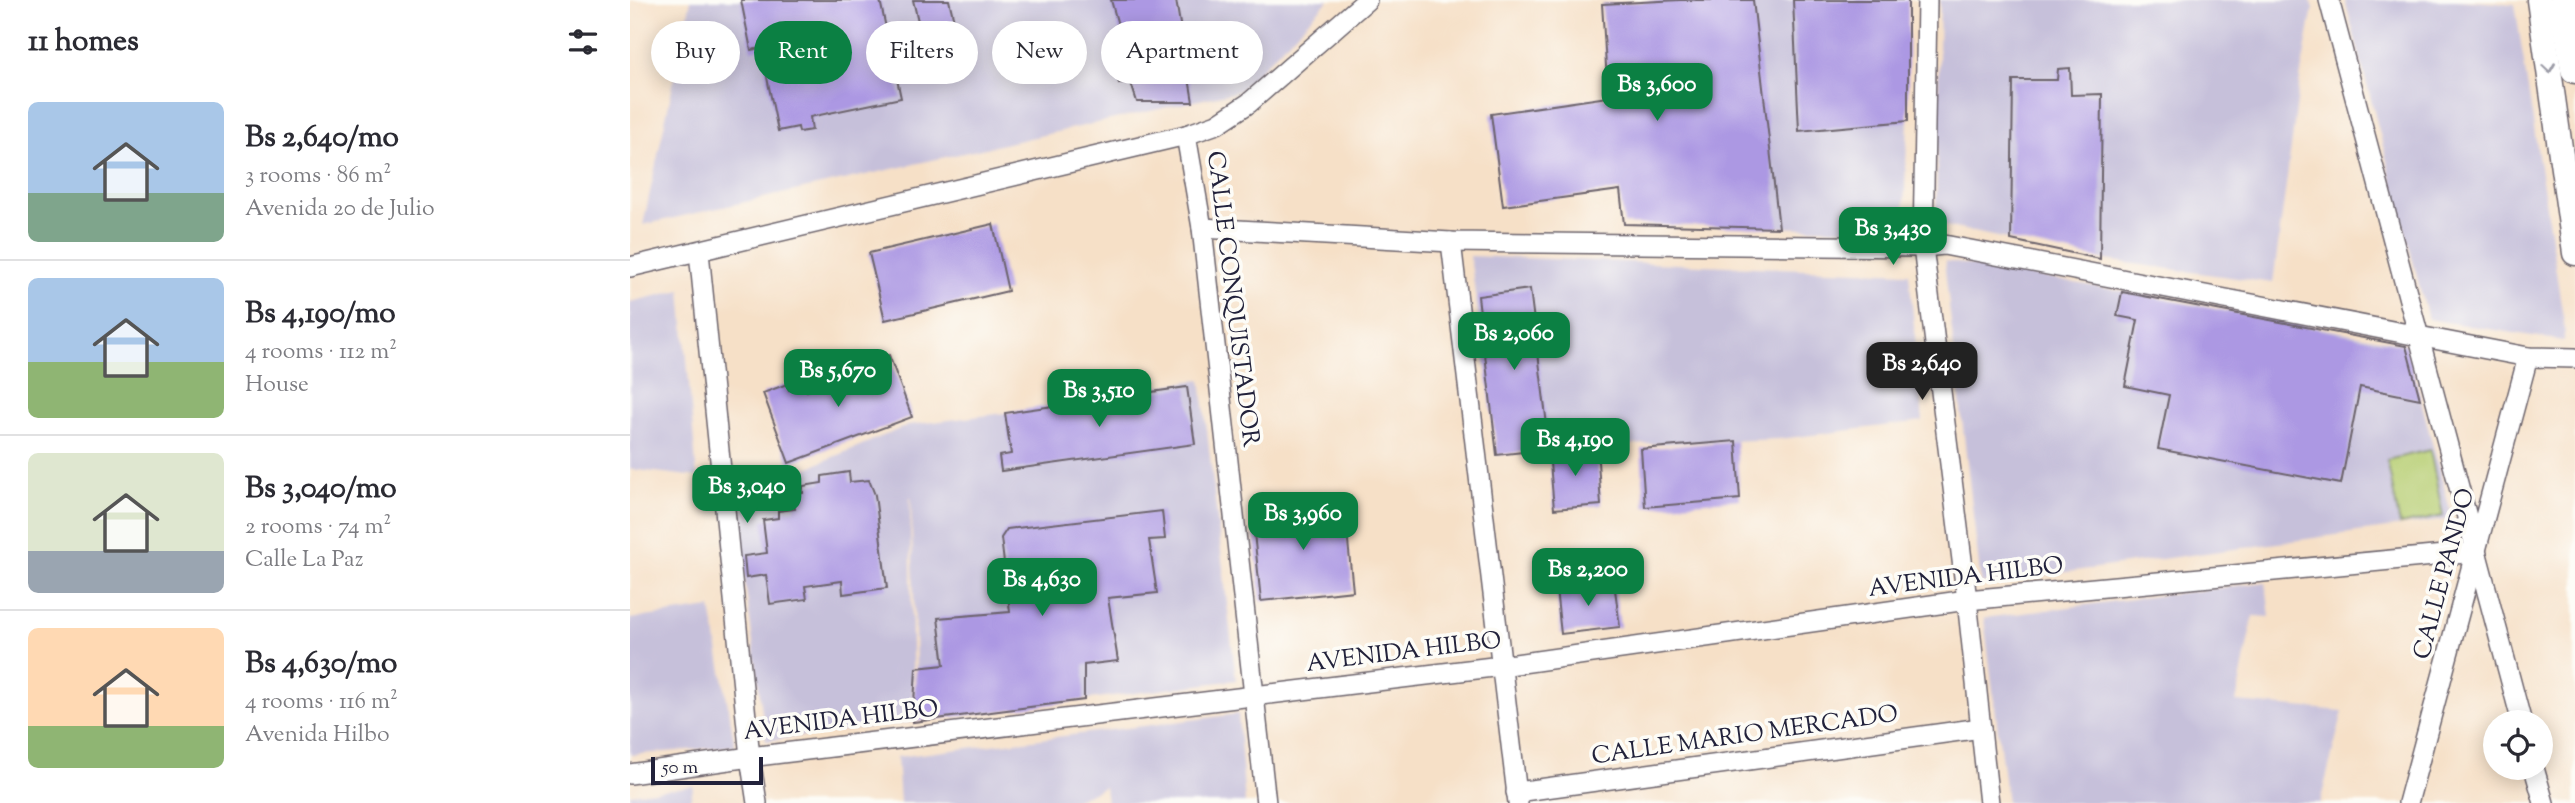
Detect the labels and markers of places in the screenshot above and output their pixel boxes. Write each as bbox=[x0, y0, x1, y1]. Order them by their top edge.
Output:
pin: Bs 3,600 bbox=[1585, 64, 1729, 123]
pin: Bs 3,430 bbox=[1821, 208, 1965, 267]
pin: Bs 2,060 bbox=[1442, 312, 1586, 372]
pin: Bs 2,640 bbox=[1850, 342, 1994, 402]
pin: Bs 5,670 bbox=[766, 350, 910, 409]
pin: Bs 3,510 bbox=[1027, 370, 1171, 429]
pin: Bs 4,190 bbox=[1503, 419, 1647, 478]
pin: Bs 3,040 bbox=[675, 466, 819, 525]
pin: Bs 3,960 bbox=[1231, 492, 1375, 552]
pin: Bs 2,200 bbox=[1516, 548, 1660, 608]
pin: Bs 4,630 bbox=[970, 558, 1114, 618]

